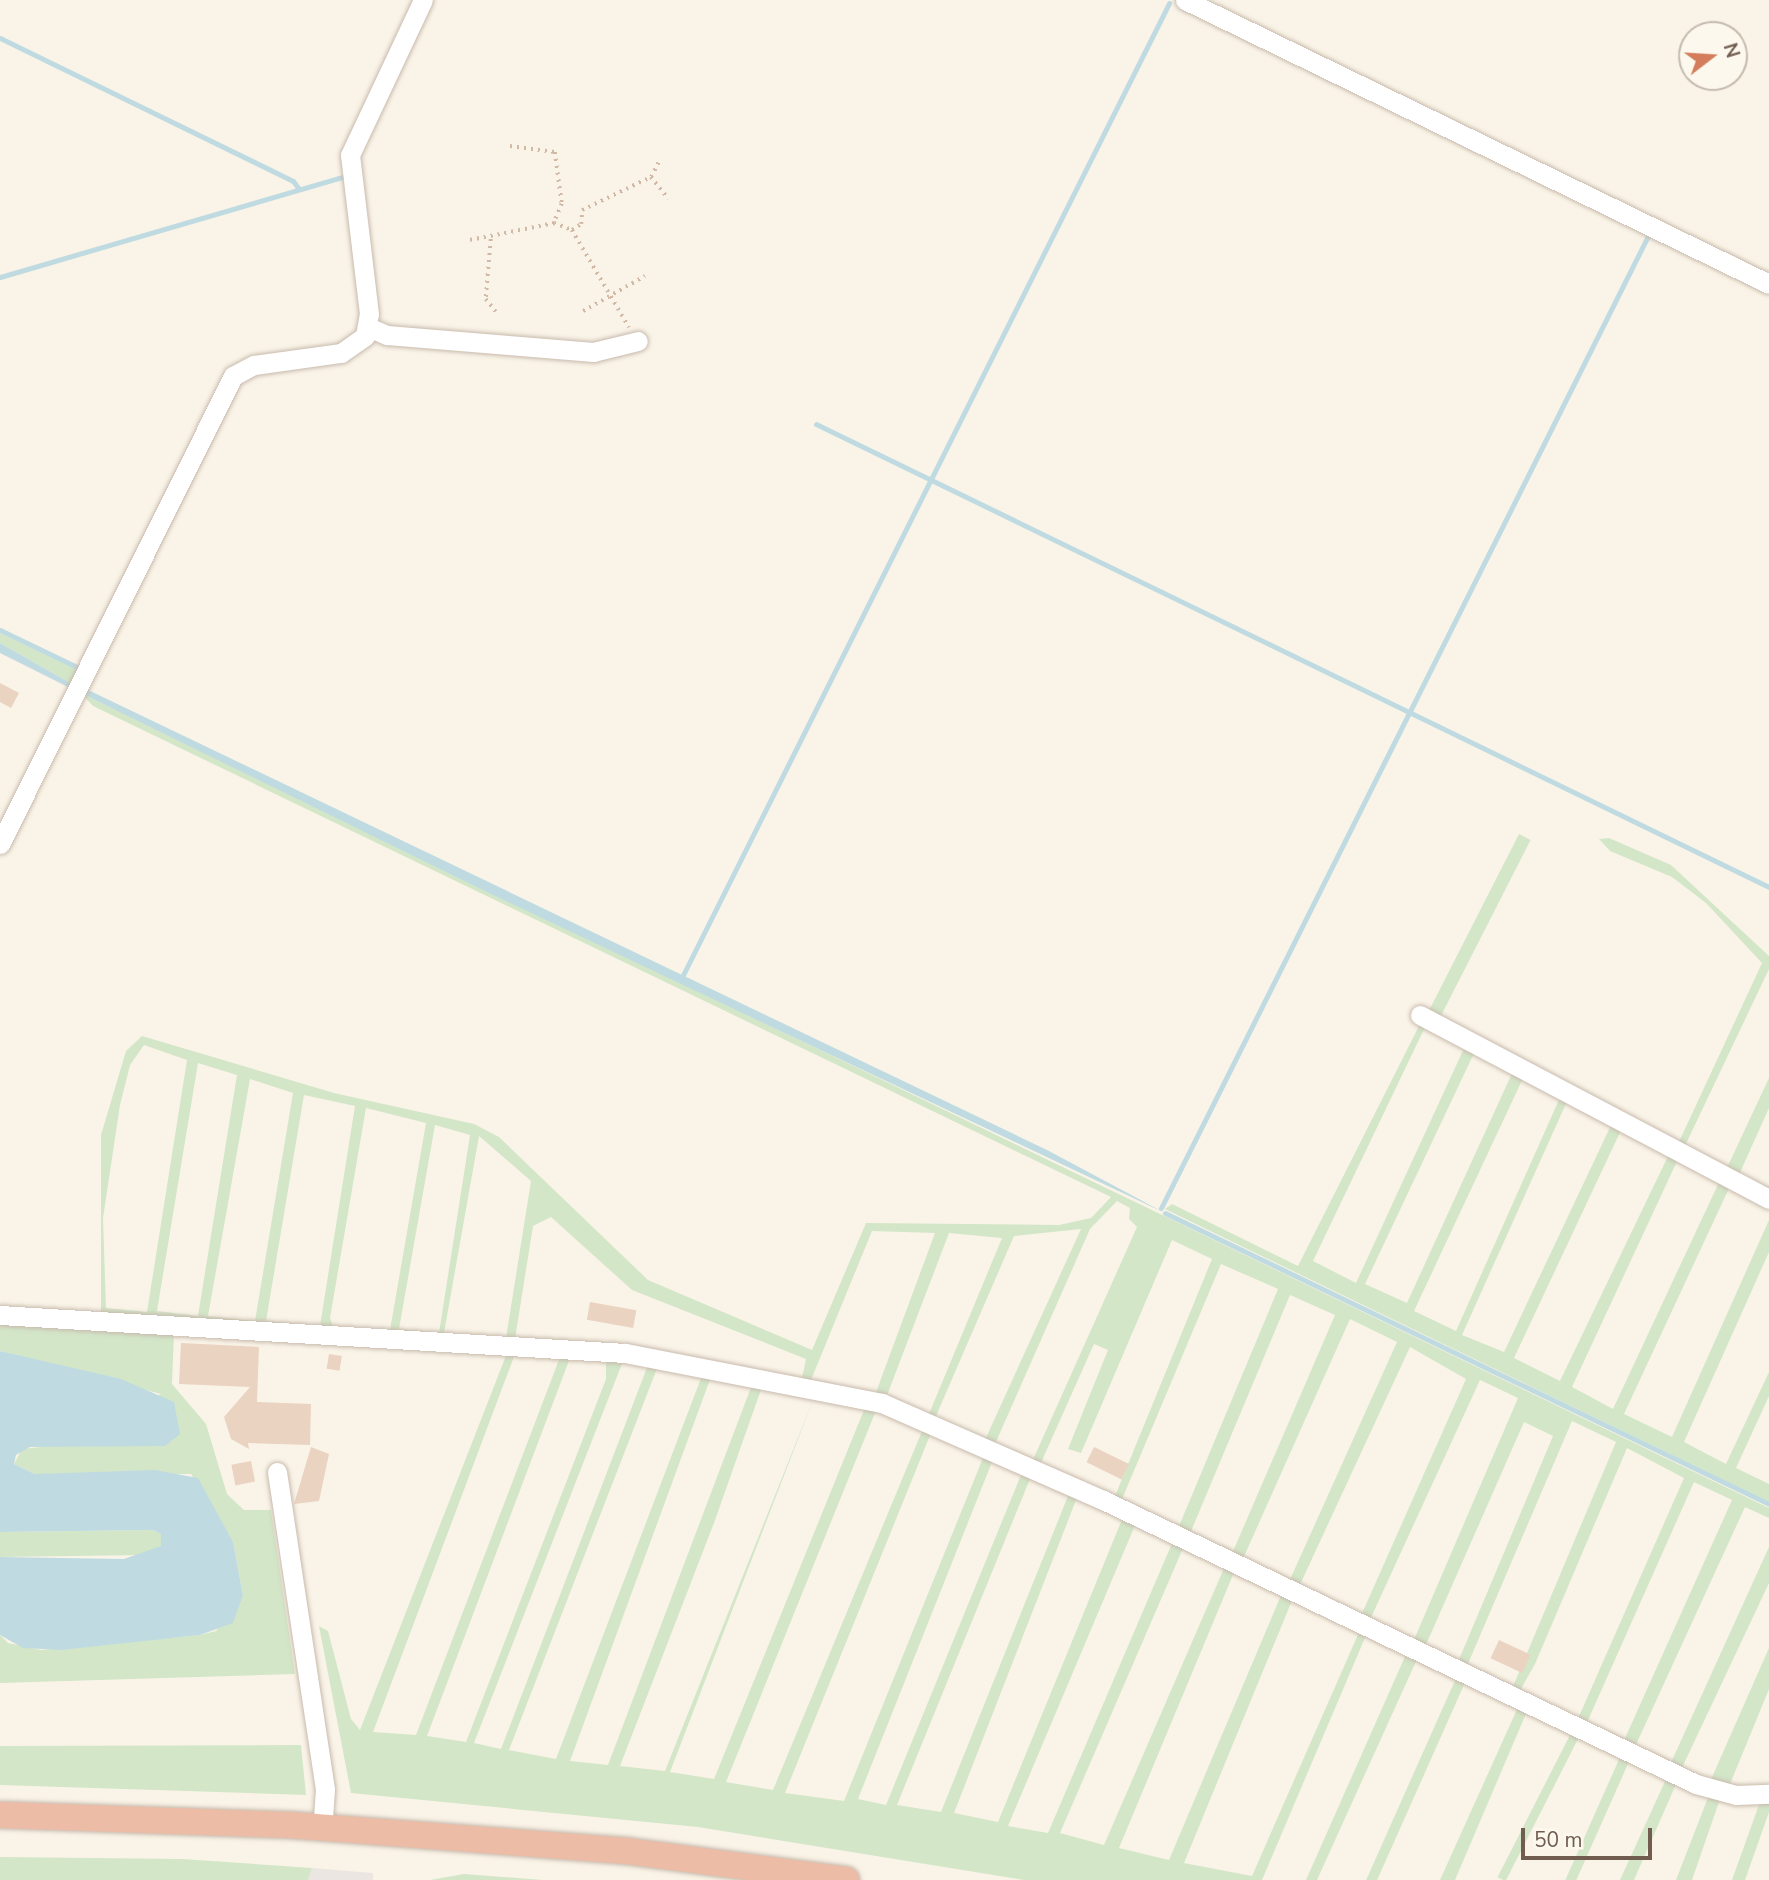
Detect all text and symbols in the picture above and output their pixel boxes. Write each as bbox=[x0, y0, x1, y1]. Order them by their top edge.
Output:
north arrow bbox=[1678, 21, 1748, 91]
text: N bbox=[1717, 40, 1746, 61]
scale bar bbox=[1524, 1814, 1655, 1858]
text: 50 m bbox=[1534, 1826, 1583, 1854]

